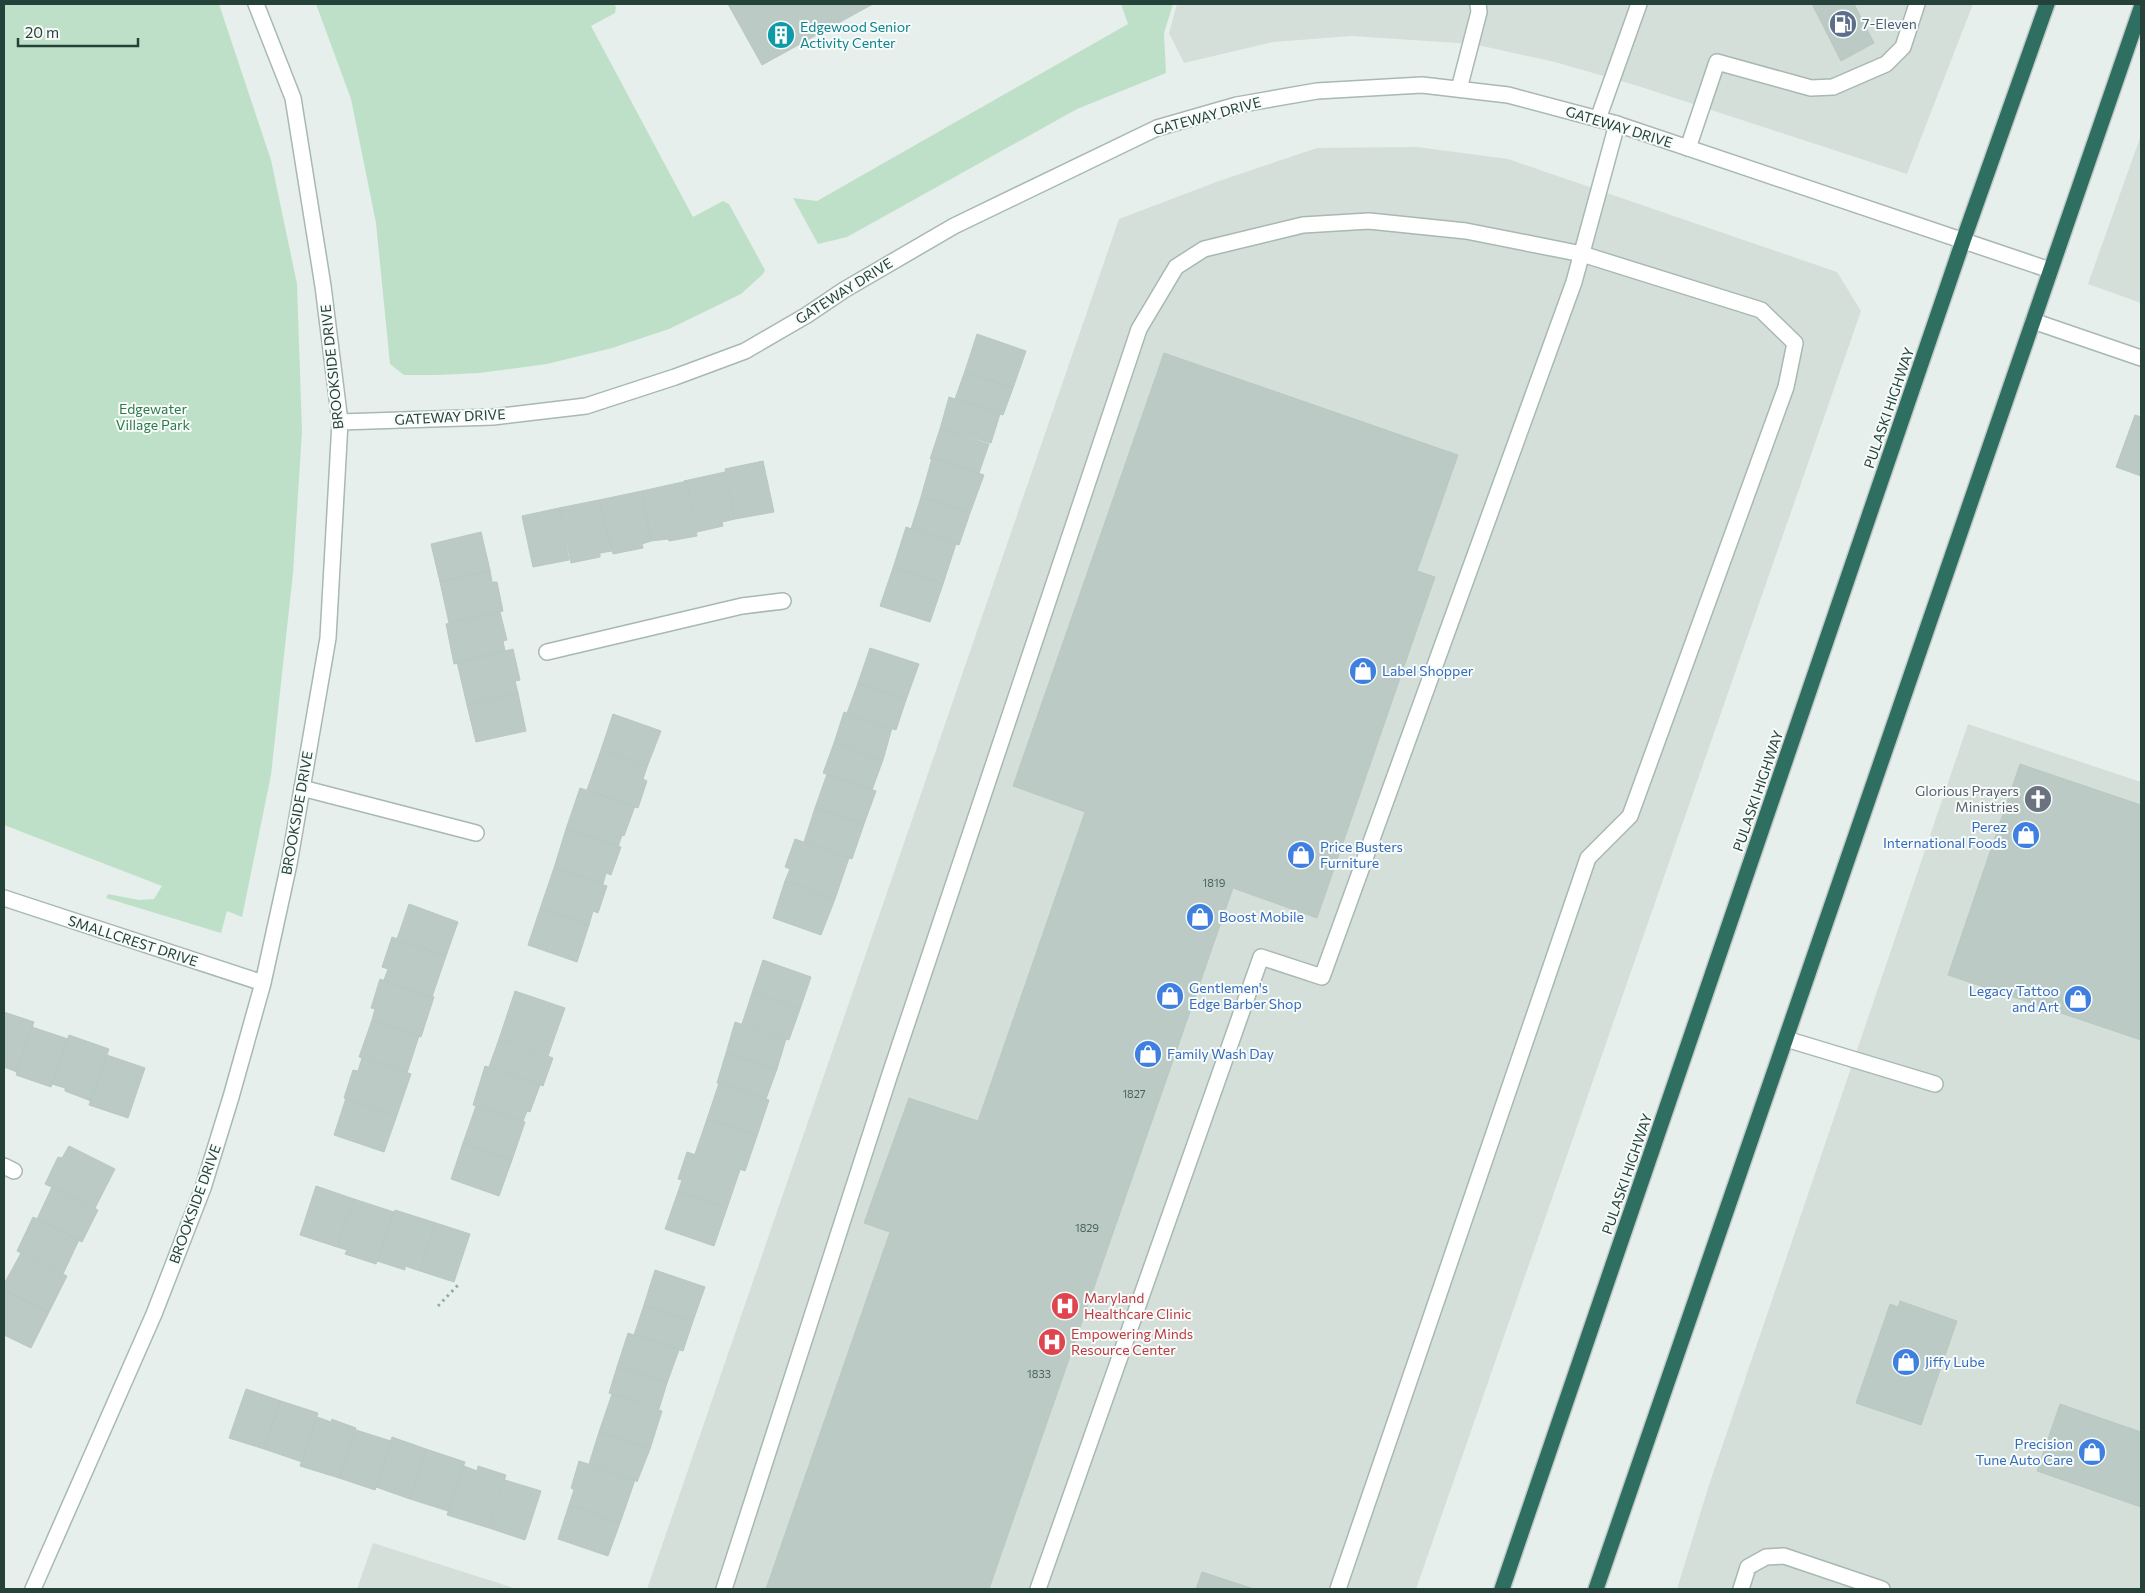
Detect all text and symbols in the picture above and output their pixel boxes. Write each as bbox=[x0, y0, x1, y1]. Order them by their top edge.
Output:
fuel station icon: 7-Eleven bbox=[1828, 9, 1858, 39]
scale bar bbox=[18, 15, 138, 47]
place label: 7-Eleven bbox=[1862, 15, 1917, 32]
place label: Edgewood Senior Activity Center bbox=[800, 18, 911, 51]
building icon: Edgewood Senior Activity Center bbox=[766, 20, 796, 50]
text: 20 m bbox=[25, 23, 59, 41]
street label: GATEWAY DRIVE bbox=[1151, 93, 1263, 138]
street label: GATEWAY DRIVE bbox=[1564, 102, 1675, 151]
street label: GATEWAY DRIVE bbox=[792, 254, 895, 327]
street label: BROOKSIDE DRIVE bbox=[316, 304, 347, 430]
street label: PULASKI HIGHWAY bbox=[1860, 345, 1917, 471]
park label: Edgewater Village Park bbox=[116, 400, 191, 433]
street label: GATEWAY DRIVE bbox=[394, 405, 506, 428]
shop icon: Label Shopper bbox=[1348, 656, 1378, 686]
place label: Label Shopper bbox=[1382, 662, 1474, 679]
street label: PULASKI HIGHWAY bbox=[1729, 728, 1786, 854]
street label: BROOKSIDE DRIVE bbox=[277, 750, 316, 876]
place label: Glorious Prayers Ministries bbox=[1915, 782, 2019, 815]
church icon: Glorious Prayers Ministries bbox=[2023, 784, 2053, 814]
place label: Perez International Foods bbox=[1883, 818, 2007, 851]
shop icon: Perez International Foods bbox=[2011, 820, 2041, 850]
place label: Price Busters Furniture bbox=[1320, 838, 1403, 871]
shop icon: Price Busters Furniture bbox=[1286, 840, 1316, 870]
house number: 1819 bbox=[1203, 876, 1226, 889]
shop icon: Boost Mobile bbox=[1185, 902, 1215, 932]
place label: Boost Mobile bbox=[1219, 908, 1304, 925]
street label: SMALLCREST DRIVE bbox=[66, 911, 200, 970]
place label: Gentlemen's Edge Barber Shop bbox=[1189, 979, 1302, 1012]
shop icon: Gentlemen's Edge Barber Shop bbox=[1155, 981, 1185, 1011]
place label: Legacy Tattoo and Art bbox=[1969, 982, 2059, 1015]
shop icon: Legacy Tattoo and Art bbox=[2063, 984, 2093, 1014]
shop icon: Family Wash Day bbox=[1133, 1039, 1163, 1069]
place label: Family Wash Day bbox=[1167, 1045, 1274, 1062]
house number: 1827 bbox=[1122, 1087, 1146, 1100]
street label: PULASKI HIGHWAY bbox=[1598, 1111, 1655, 1237]
street label: BROOKSIDE DRIVE bbox=[165, 1142, 224, 1266]
house number: 1829 bbox=[1075, 1221, 1099, 1234]
place label: Maryland Healthcare Clinic bbox=[1084, 1289, 1192, 1322]
hospital icon: Maryland Healthcare Clinic bbox=[1050, 1291, 1080, 1321]
place label: Empowering Minds Resource Center bbox=[1071, 1325, 1193, 1358]
hospital icon: Empowering Minds Resource Center bbox=[1037, 1327, 1067, 1357]
shop icon: Jiffy Lube bbox=[1891, 1347, 1921, 1377]
place label: Jiffy Lube bbox=[1925, 1353, 1985, 1370]
house number: 1833 bbox=[1027, 1367, 1051, 1380]
place label: Precision Tune Auto Care bbox=[1976, 1435, 2073, 1468]
shop icon: Precision Tune Auto Care bbox=[2077, 1437, 2107, 1467]

